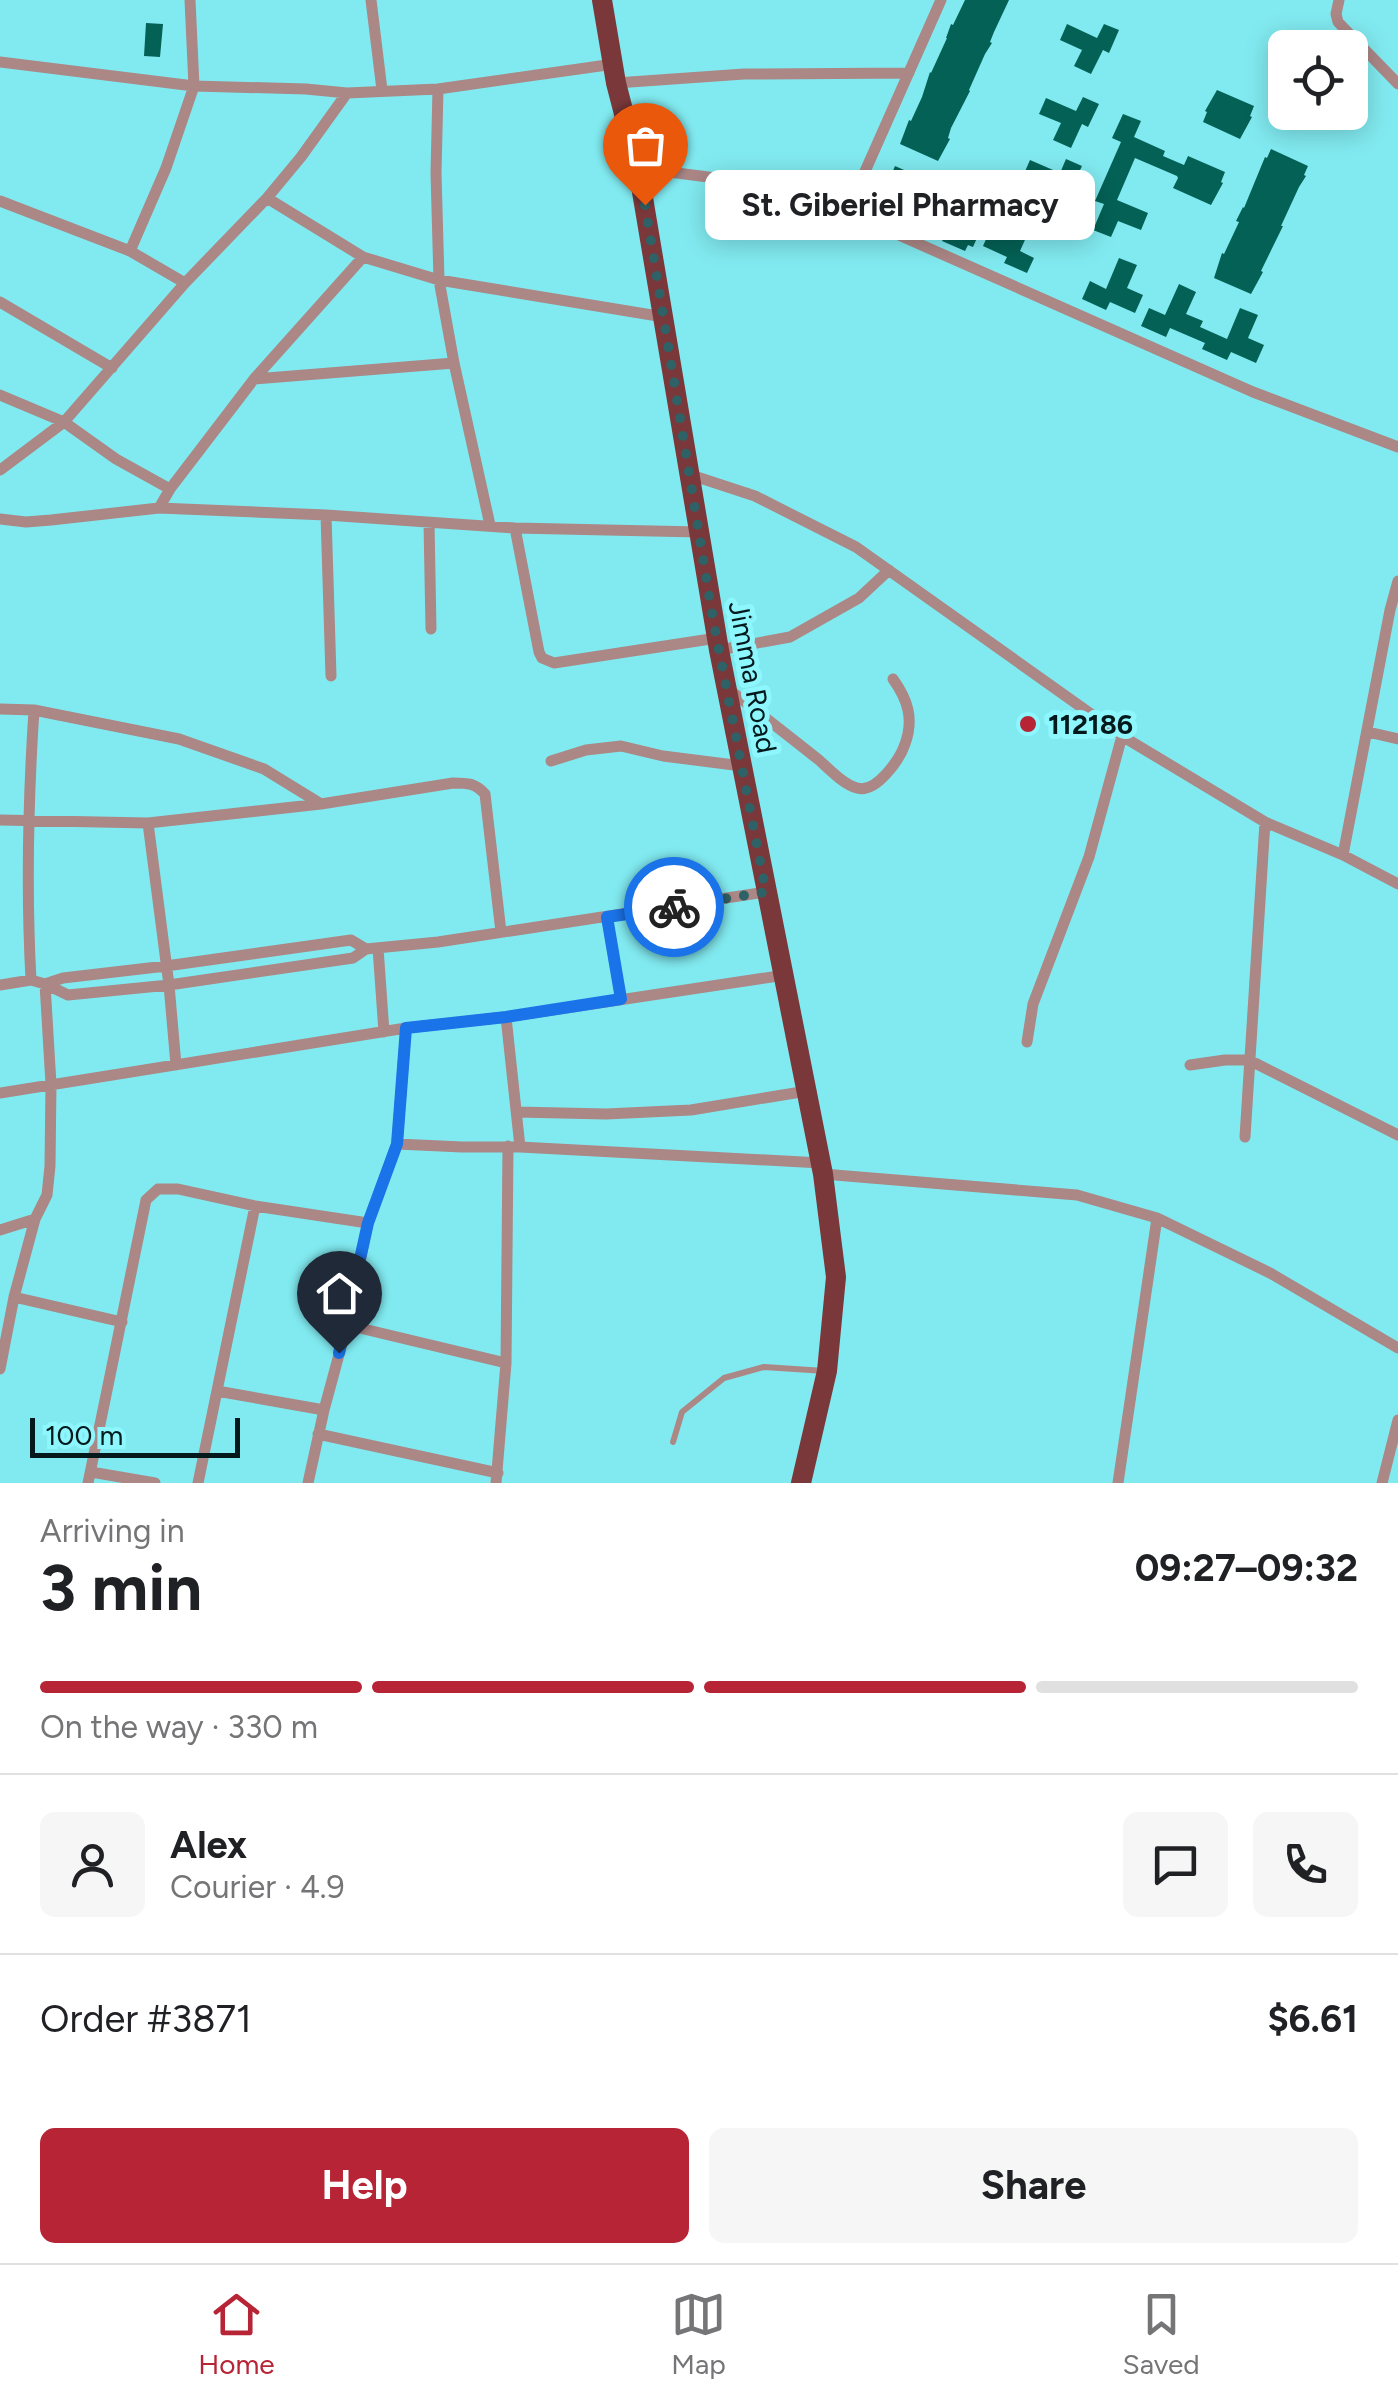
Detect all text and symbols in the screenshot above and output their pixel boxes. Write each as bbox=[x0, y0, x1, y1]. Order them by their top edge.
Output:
map controls bbox=[1268, 30, 1368, 130]
button: locate bbox=[1268, 30, 1368, 130]
pin bbox=[603, 103, 688, 206]
icon: bag bbox=[618, 118, 673, 173]
callout: St. Giberiel Pharmacy bbox=[705, 170, 1095, 240]
text: St. Giberiel Pharmacy bbox=[741, 186, 1059, 224]
street label: Jimma Road bbox=[722, 598, 784, 756]
place label: 112186 bbox=[1048, 707, 1133, 741]
marker: 112186 bbox=[1017, 713, 1039, 735]
courier bbox=[624, 857, 724, 957]
icon: bike bbox=[647, 880, 702, 935]
pin bbox=[297, 1251, 382, 1354]
icon: home bbox=[312, 1266, 367, 1321]
scale bar bbox=[30, 1413, 240, 1458]
text: 100 m bbox=[45, 1418, 123, 1452]
text: Arriving in bbox=[40, 1512, 185, 1550]
text: 09:27–09:32 bbox=[1135, 1545, 1358, 1591]
text: 3 min bbox=[40, 1548, 202, 1626]
text: On the way · 330 m bbox=[40, 1708, 318, 1746]
button: person bbox=[40, 1812, 145, 1917]
button: chat bbox=[1123, 1812, 1228, 1917]
button: phone bbox=[1253, 1812, 1358, 1917]
text: Alex bbox=[170, 1822, 247, 1868]
text: Courier · 4.9 bbox=[170, 1868, 345, 1906]
text: Order #3871 bbox=[40, 1996, 252, 2042]
text: $6.61 bbox=[1267, 1996, 1358, 2042]
button: Help bbox=[40, 2128, 689, 2243]
button: Share bbox=[709, 2128, 1358, 2243]
tab: Home bbox=[198, 2287, 275, 2381]
tab: Map bbox=[671, 2287, 726, 2381]
tab: Saved bbox=[1123, 2287, 1200, 2381]

